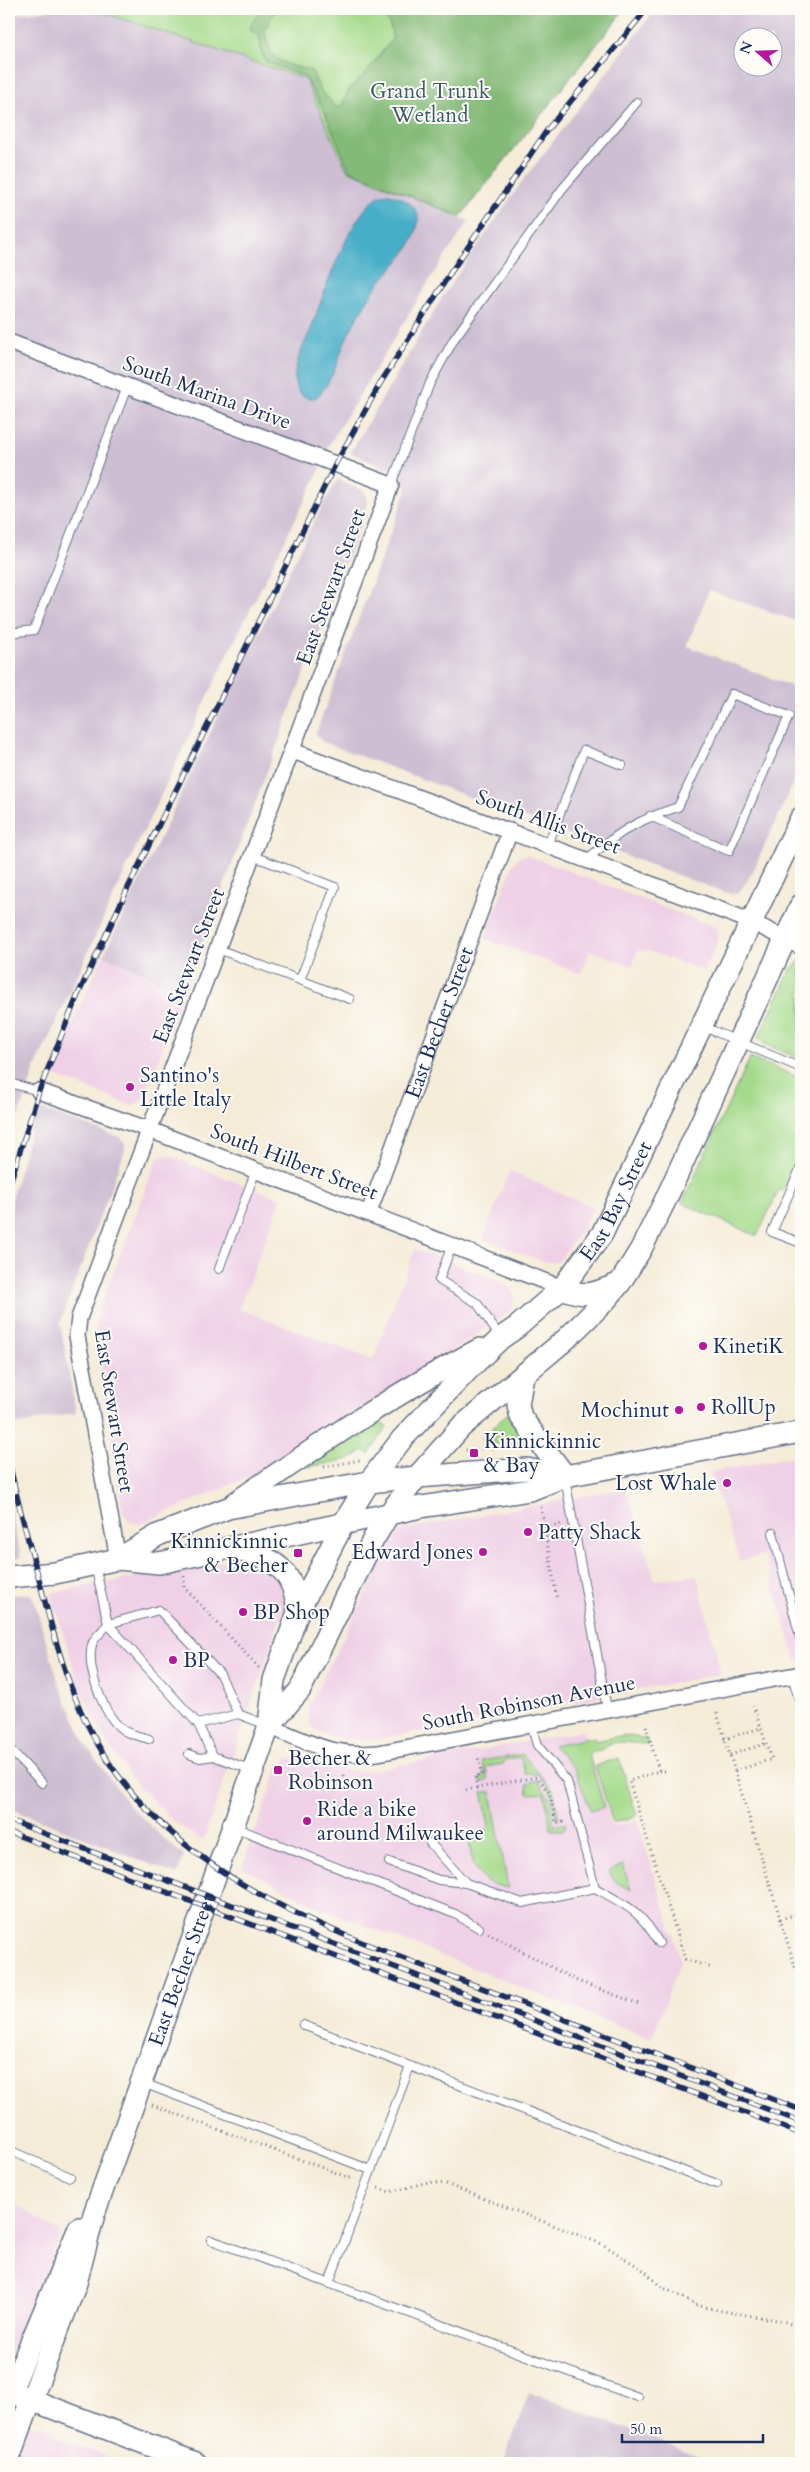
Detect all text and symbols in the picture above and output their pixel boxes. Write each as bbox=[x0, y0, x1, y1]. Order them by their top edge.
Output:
north arrow bbox=[732, 28, 782, 78]
text: N bbox=[735, 39, 757, 57]
park label: Grand Trunk Wetland bbox=[370, 77, 491, 130]
street label: South Marina Drive bbox=[119, 349, 295, 437]
street label: East Stewart Street bbox=[289, 504, 373, 669]
street label: South Allis Street bbox=[472, 782, 625, 862]
street label: East Stewart Street bbox=[146, 884, 232, 1048]
street label: East Becher Street bbox=[398, 942, 481, 1102]
place label: Santino's Little Italy bbox=[140, 1061, 232, 1114]
marker: Santino's Little Italy bbox=[124, 1081, 136, 1093]
street label: South Hilbert Street bbox=[206, 1117, 382, 1207]
street label: East Bay Street bbox=[572, 1136, 659, 1267]
street label: East Stewart Street bbox=[87, 1328, 141, 1495]
place label: KinetiK bbox=[713, 1332, 785, 1361]
marker: KinetiK bbox=[697, 1340, 709, 1352]
place label: RollUp bbox=[711, 1393, 776, 1422]
place label: Mochinut bbox=[581, 1396, 669, 1425]
marker: RollUp bbox=[695, 1401, 707, 1413]
marker: Mochinut bbox=[673, 1404, 685, 1416]
place label: Kinnickinnic & Bay bbox=[484, 1427, 601, 1480]
marker: Kinnickinnic & Bay bbox=[468, 1447, 480, 1459]
place label: Lost Whale bbox=[615, 1469, 717, 1498]
marker: Lost Whale bbox=[721, 1477, 733, 1489]
place label: Patty Shack bbox=[538, 1518, 642, 1547]
marker: Patty Shack bbox=[522, 1526, 534, 1538]
place label: Kinnickinnic & Becher bbox=[171, 1527, 288, 1580]
place label: Edward Jones bbox=[352, 1538, 473, 1567]
marker: Edward Jones bbox=[477, 1546, 489, 1558]
marker: Kinnickinnic & Becher bbox=[292, 1547, 304, 1559]
place label: BP Shop bbox=[253, 1598, 330, 1627]
marker: BP Shop bbox=[237, 1606, 249, 1618]
place label: BP bbox=[183, 1646, 210, 1675]
marker: BP bbox=[167, 1654, 179, 1666]
street label: South Robinson Avenue bbox=[420, 1668, 638, 1738]
place label: Becher & Robinson bbox=[288, 1744, 373, 1797]
marker: Becher & Robinson bbox=[272, 1764, 284, 1776]
place label: Ride a bike around Milwaukee bbox=[317, 1795, 484, 1848]
marker: Ride a bike around Milwaukee bbox=[301, 1815, 313, 1827]
street label: East Becher Street bbox=[141, 1890, 222, 2050]
scale bar bbox=[622, 2412, 764, 2444]
text: 50 m bbox=[630, 2419, 662, 2439]

